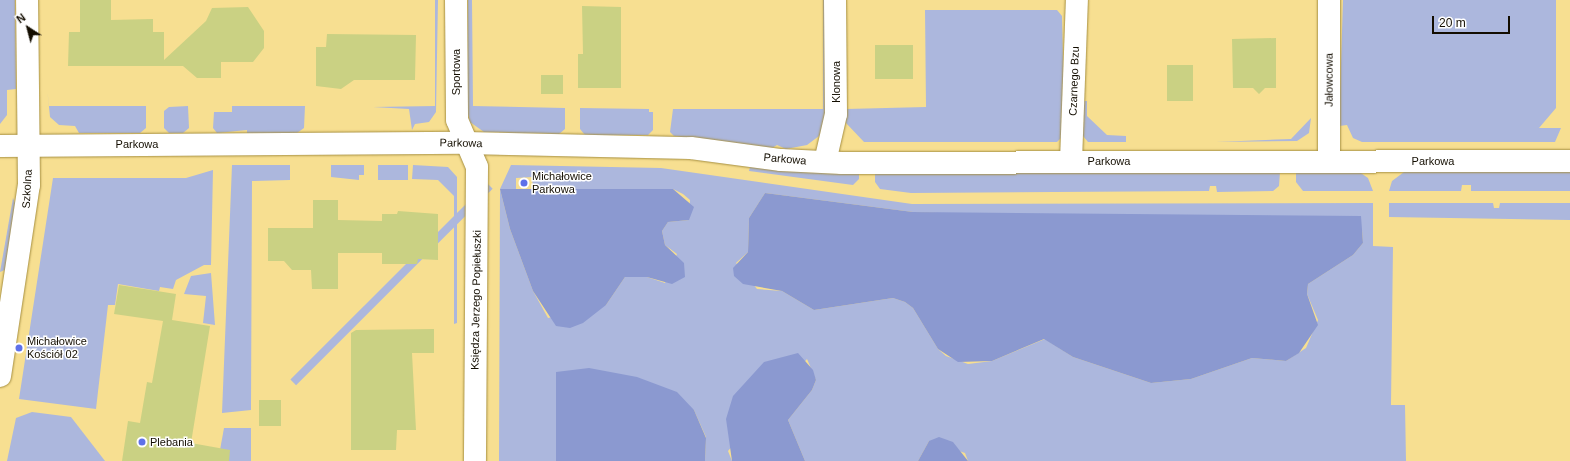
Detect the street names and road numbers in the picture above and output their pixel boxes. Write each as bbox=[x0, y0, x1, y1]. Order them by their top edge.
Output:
street label: Czarnego Bzu bbox=[1066, 46, 1082, 116]
street label: Sportowa bbox=[449, 49, 463, 95]
street label: Jałowcowa bbox=[1322, 53, 1336, 107]
street label: Klonowa bbox=[829, 61, 843, 103]
street label: Parkowa bbox=[439, 136, 483, 150]
street label: Parkowa bbox=[116, 137, 158, 151]
street label: Parkowa bbox=[763, 151, 807, 167]
street label: Parkowa bbox=[1088, 154, 1130, 168]
street label: Parkowa bbox=[1412, 154, 1454, 168]
street label: Szkolna bbox=[19, 169, 35, 209]
street label: Księdza Jerzego Popiełuszki bbox=[468, 230, 484, 370]

